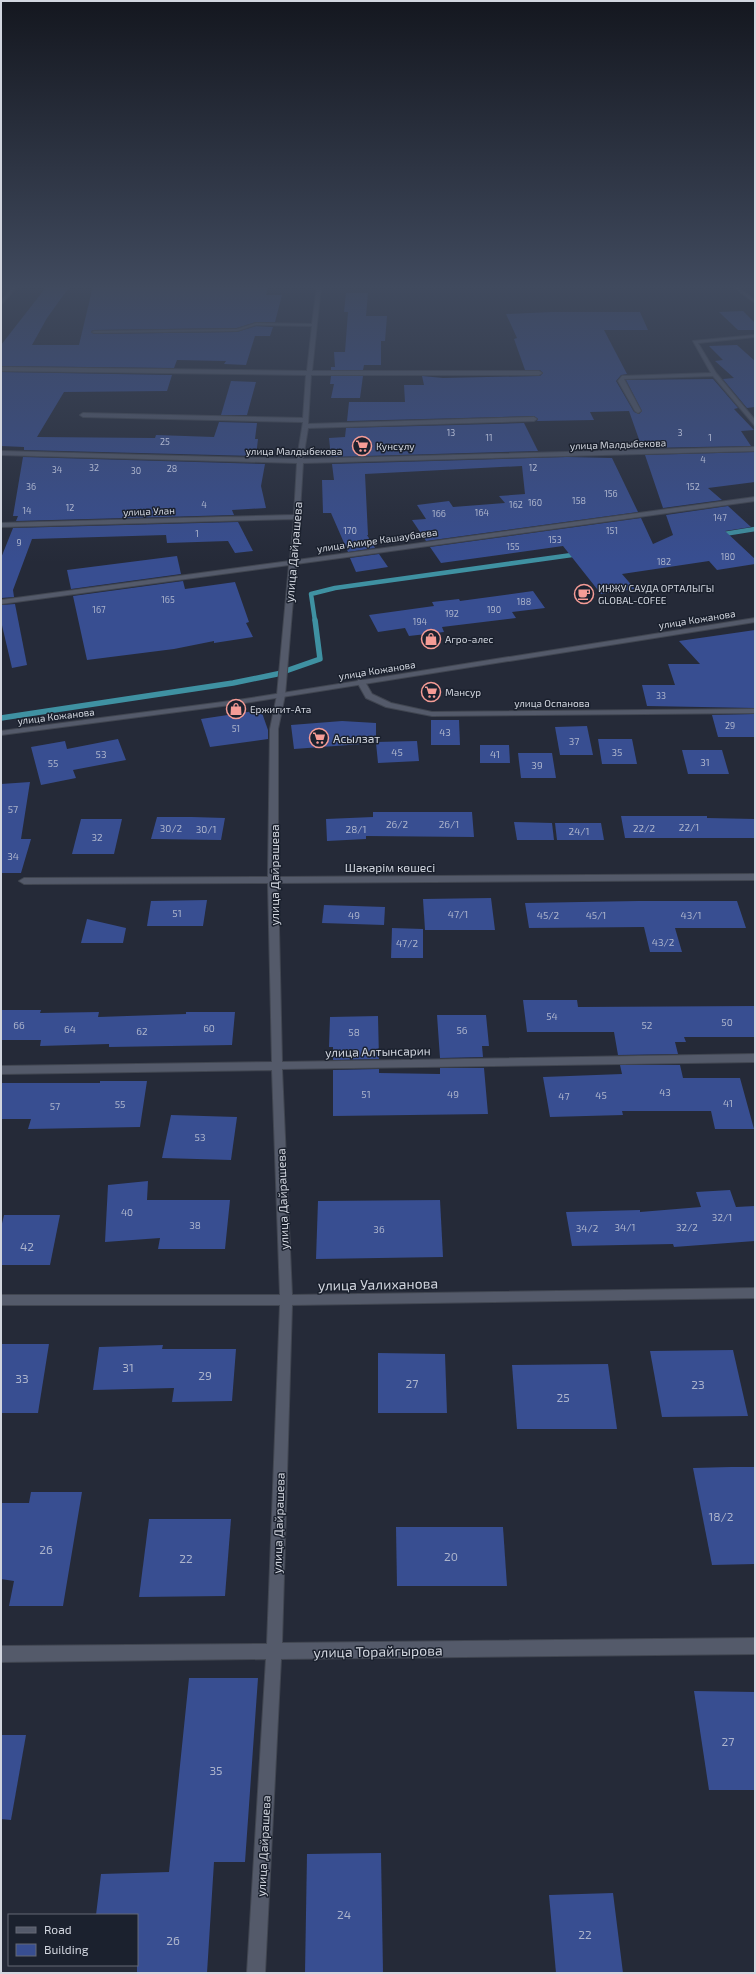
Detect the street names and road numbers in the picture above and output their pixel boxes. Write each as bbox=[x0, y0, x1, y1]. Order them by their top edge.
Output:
street label: улица Малдыбекова bbox=[570, 436, 666, 453]
street label: улица Малдыбекова bbox=[246, 445, 342, 458]
street label: улица Дайрашева bbox=[282, 501, 305, 603]
street label: улица Улан bbox=[123, 504, 175, 519]
street label: улица Амире Кашаубаева bbox=[316, 526, 438, 555]
street label: улица Кожанова bbox=[658, 607, 737, 632]
street label: улица Кожанова bbox=[338, 658, 417, 683]
street label: улица Оспанова bbox=[514, 697, 590, 710]
street label: улица Кожанова bbox=[17, 705, 95, 728]
street label: улица Дайрашева bbox=[267, 824, 282, 926]
street label: Шәкәрім көшесі bbox=[345, 860, 435, 874]
street label: улица Алтынсарин bbox=[325, 1043, 431, 1060]
street label: улица Дайрашева bbox=[273, 1148, 292, 1250]
street label: улица Уалиханова bbox=[318, 1274, 438, 1294]
street label: улица Дайрашева bbox=[269, 1472, 288, 1574]
street label: улица Торайгырова bbox=[313, 1641, 443, 1661]
street label: улица Дайрашева bbox=[253, 1795, 274, 1897]

